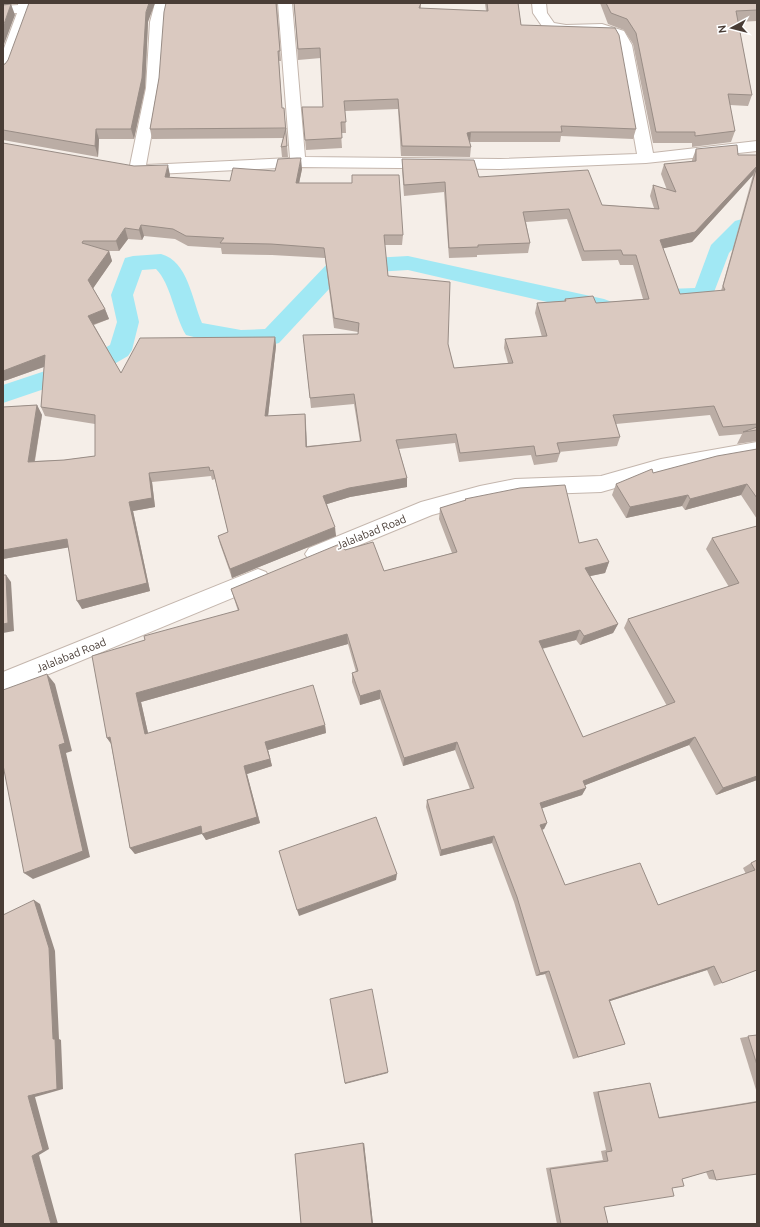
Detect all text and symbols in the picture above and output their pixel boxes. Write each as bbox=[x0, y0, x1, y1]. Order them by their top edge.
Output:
north arrow bbox=[712, 8, 752, 48]
text: N bbox=[716, 24, 729, 34]
street label: Jalalabad Road bbox=[334, 512, 408, 552]
street label: Jalalabad Road bbox=[34, 635, 108, 675]

